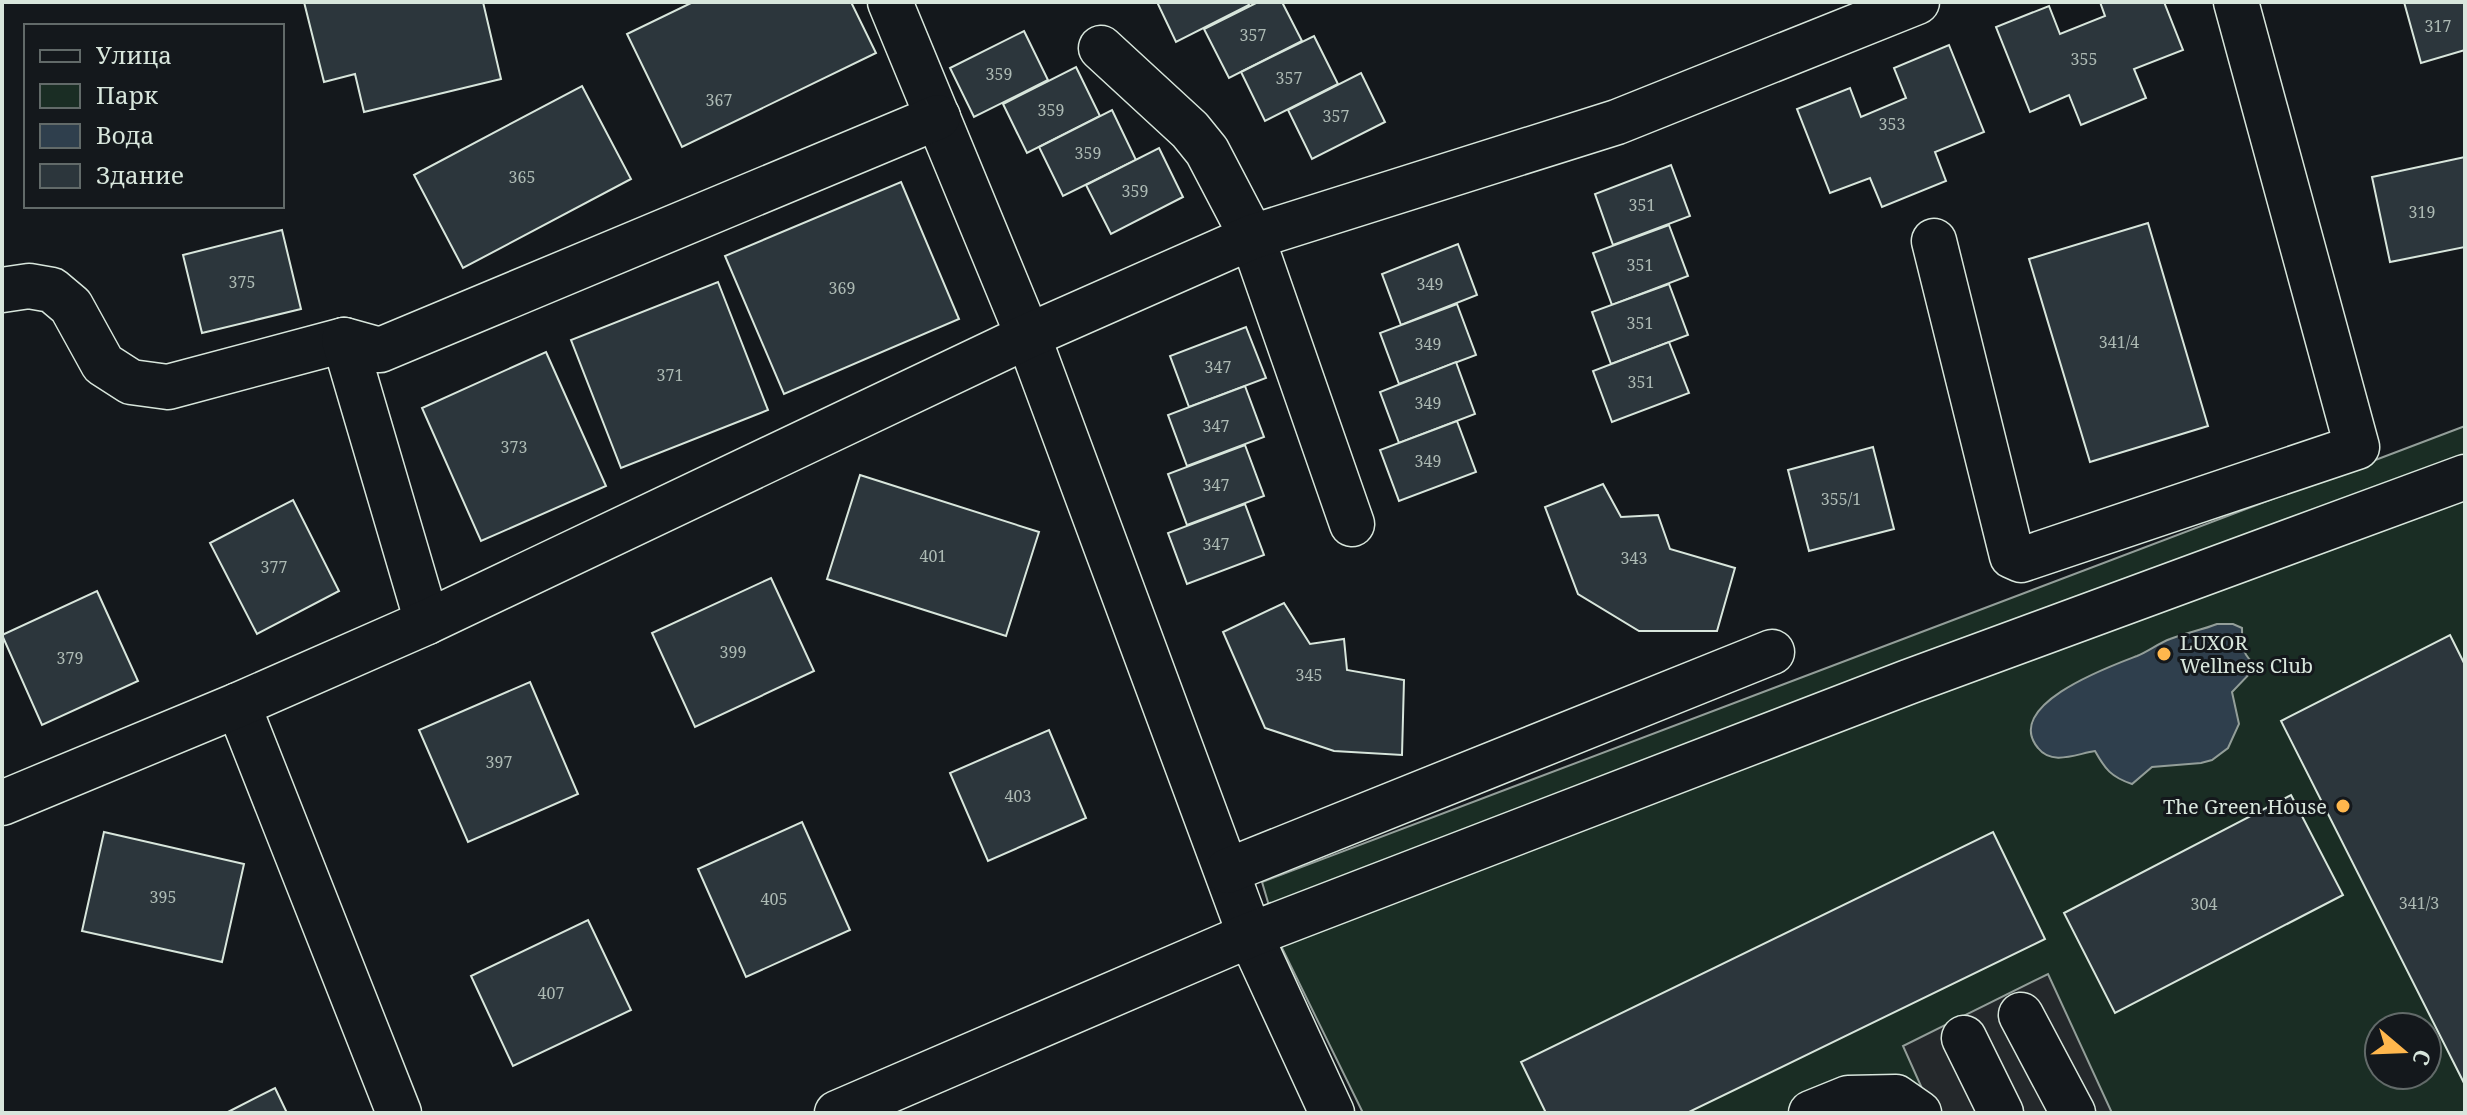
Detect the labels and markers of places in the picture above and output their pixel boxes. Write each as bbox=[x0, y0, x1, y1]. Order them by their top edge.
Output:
place label: LUXOR Wellness Club bbox=[2180, 629, 2313, 679]
marker: LUXOR Wellness Club bbox=[2155, 645, 2173, 663]
place label: The Green House bbox=[2163, 793, 2327, 820]
marker: The Green House bbox=[2334, 797, 2352, 815]

